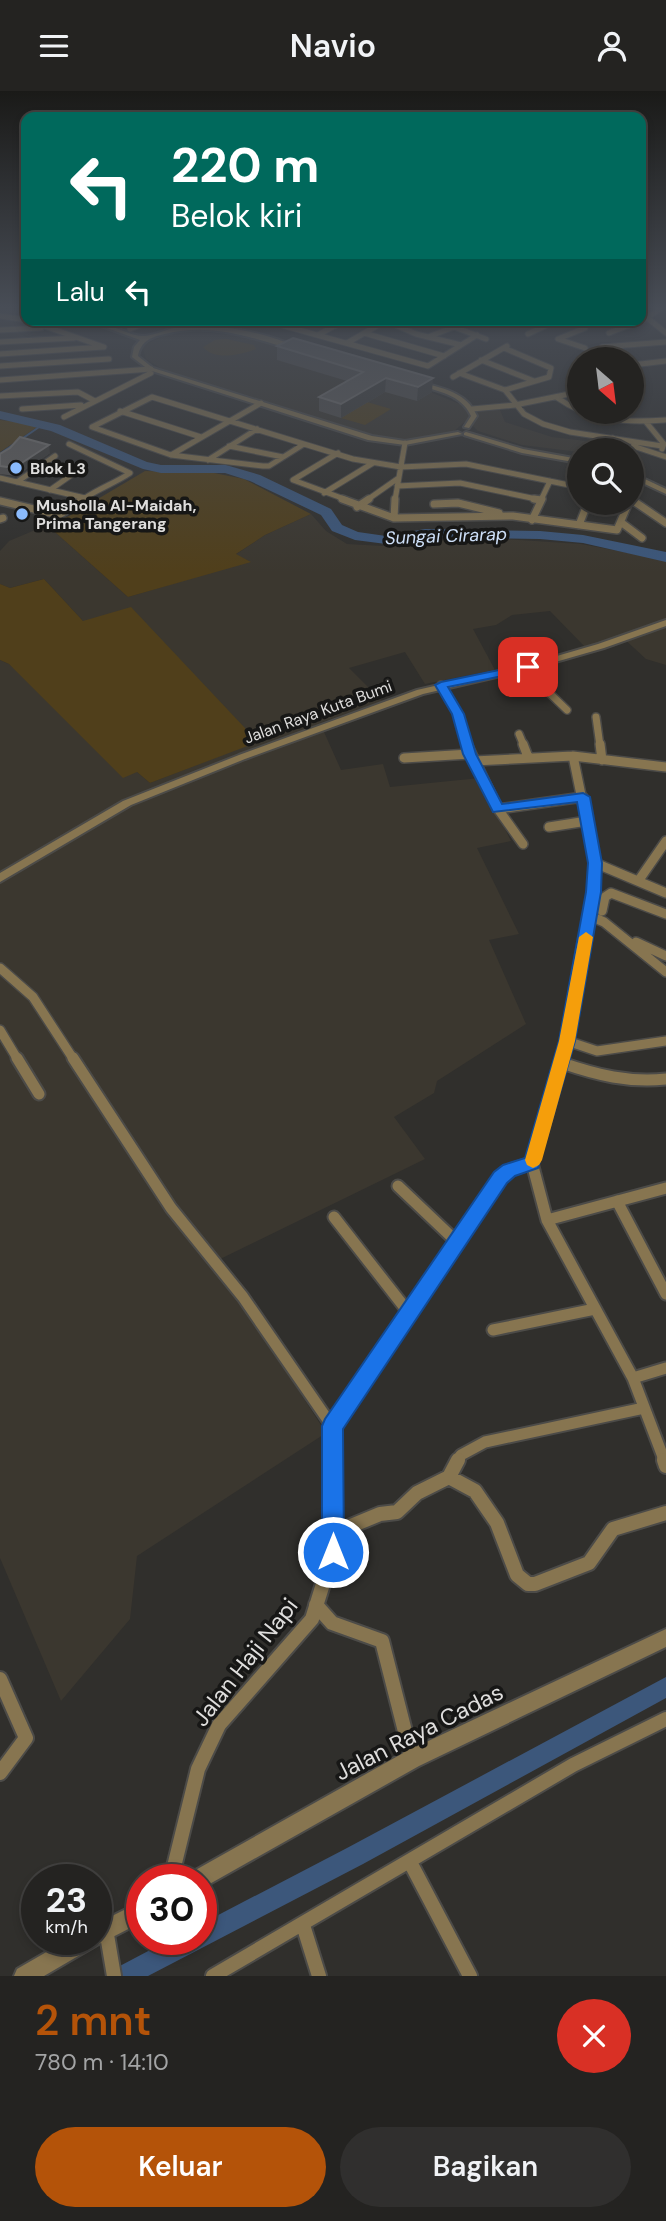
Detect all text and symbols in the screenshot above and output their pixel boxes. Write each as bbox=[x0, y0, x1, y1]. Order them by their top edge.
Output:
text: Navio bbox=[290, 25, 376, 67]
icon: menu bbox=[35, 27, 73, 65]
icon: person bbox=[593, 27, 631, 65]
text: 220 m bbox=[171, 133, 319, 197]
icon: left bbox=[56, 140, 147, 231]
text: Belok kiri bbox=[171, 195, 303, 237]
icon: left bbox=[119, 273, 157, 311]
text: Lalu bbox=[56, 275, 105, 309]
north arrow bbox=[567, 347, 644, 423]
map controls bbox=[567, 347, 644, 515]
button: search bbox=[567, 438, 644, 515]
place label: Blok L3 bbox=[30, 458, 86, 479]
marker: Blok L3 bbox=[8, 460, 24, 476]
place label: Musholla Al-Maidah, Prima Tangerang bbox=[36, 495, 196, 534]
marker: Musholla Al-Maidah, Prima Tangerang bbox=[14, 506, 30, 522]
water label: Sungai Cirarap bbox=[385, 522, 507, 550]
pin bbox=[498, 637, 558, 697]
icon: arrive bbox=[509, 648, 547, 686]
street label: Jalan Raya Kuta Bumi bbox=[241, 675, 395, 749]
position arrow bbox=[296, 1515, 370, 1589]
street label: Jalan Haji Napi bbox=[186, 1592, 304, 1732]
street label: Jalan Raya Cadas bbox=[330, 1677, 508, 1787]
speed limit sign: 30 bbox=[126, 1864, 217, 1955]
text: 23 bbox=[46, 1877, 87, 1923]
text: km/h bbox=[45, 1915, 88, 1939]
text: 2 mnt bbox=[35, 1993, 151, 2048]
button: close bbox=[557, 1999, 631, 2073]
text: 780 m · 14:10 bbox=[35, 2047, 169, 2077]
button: Keluar bbox=[35, 2127, 326, 2207]
button: Bagikan bbox=[340, 2127, 631, 2207]

